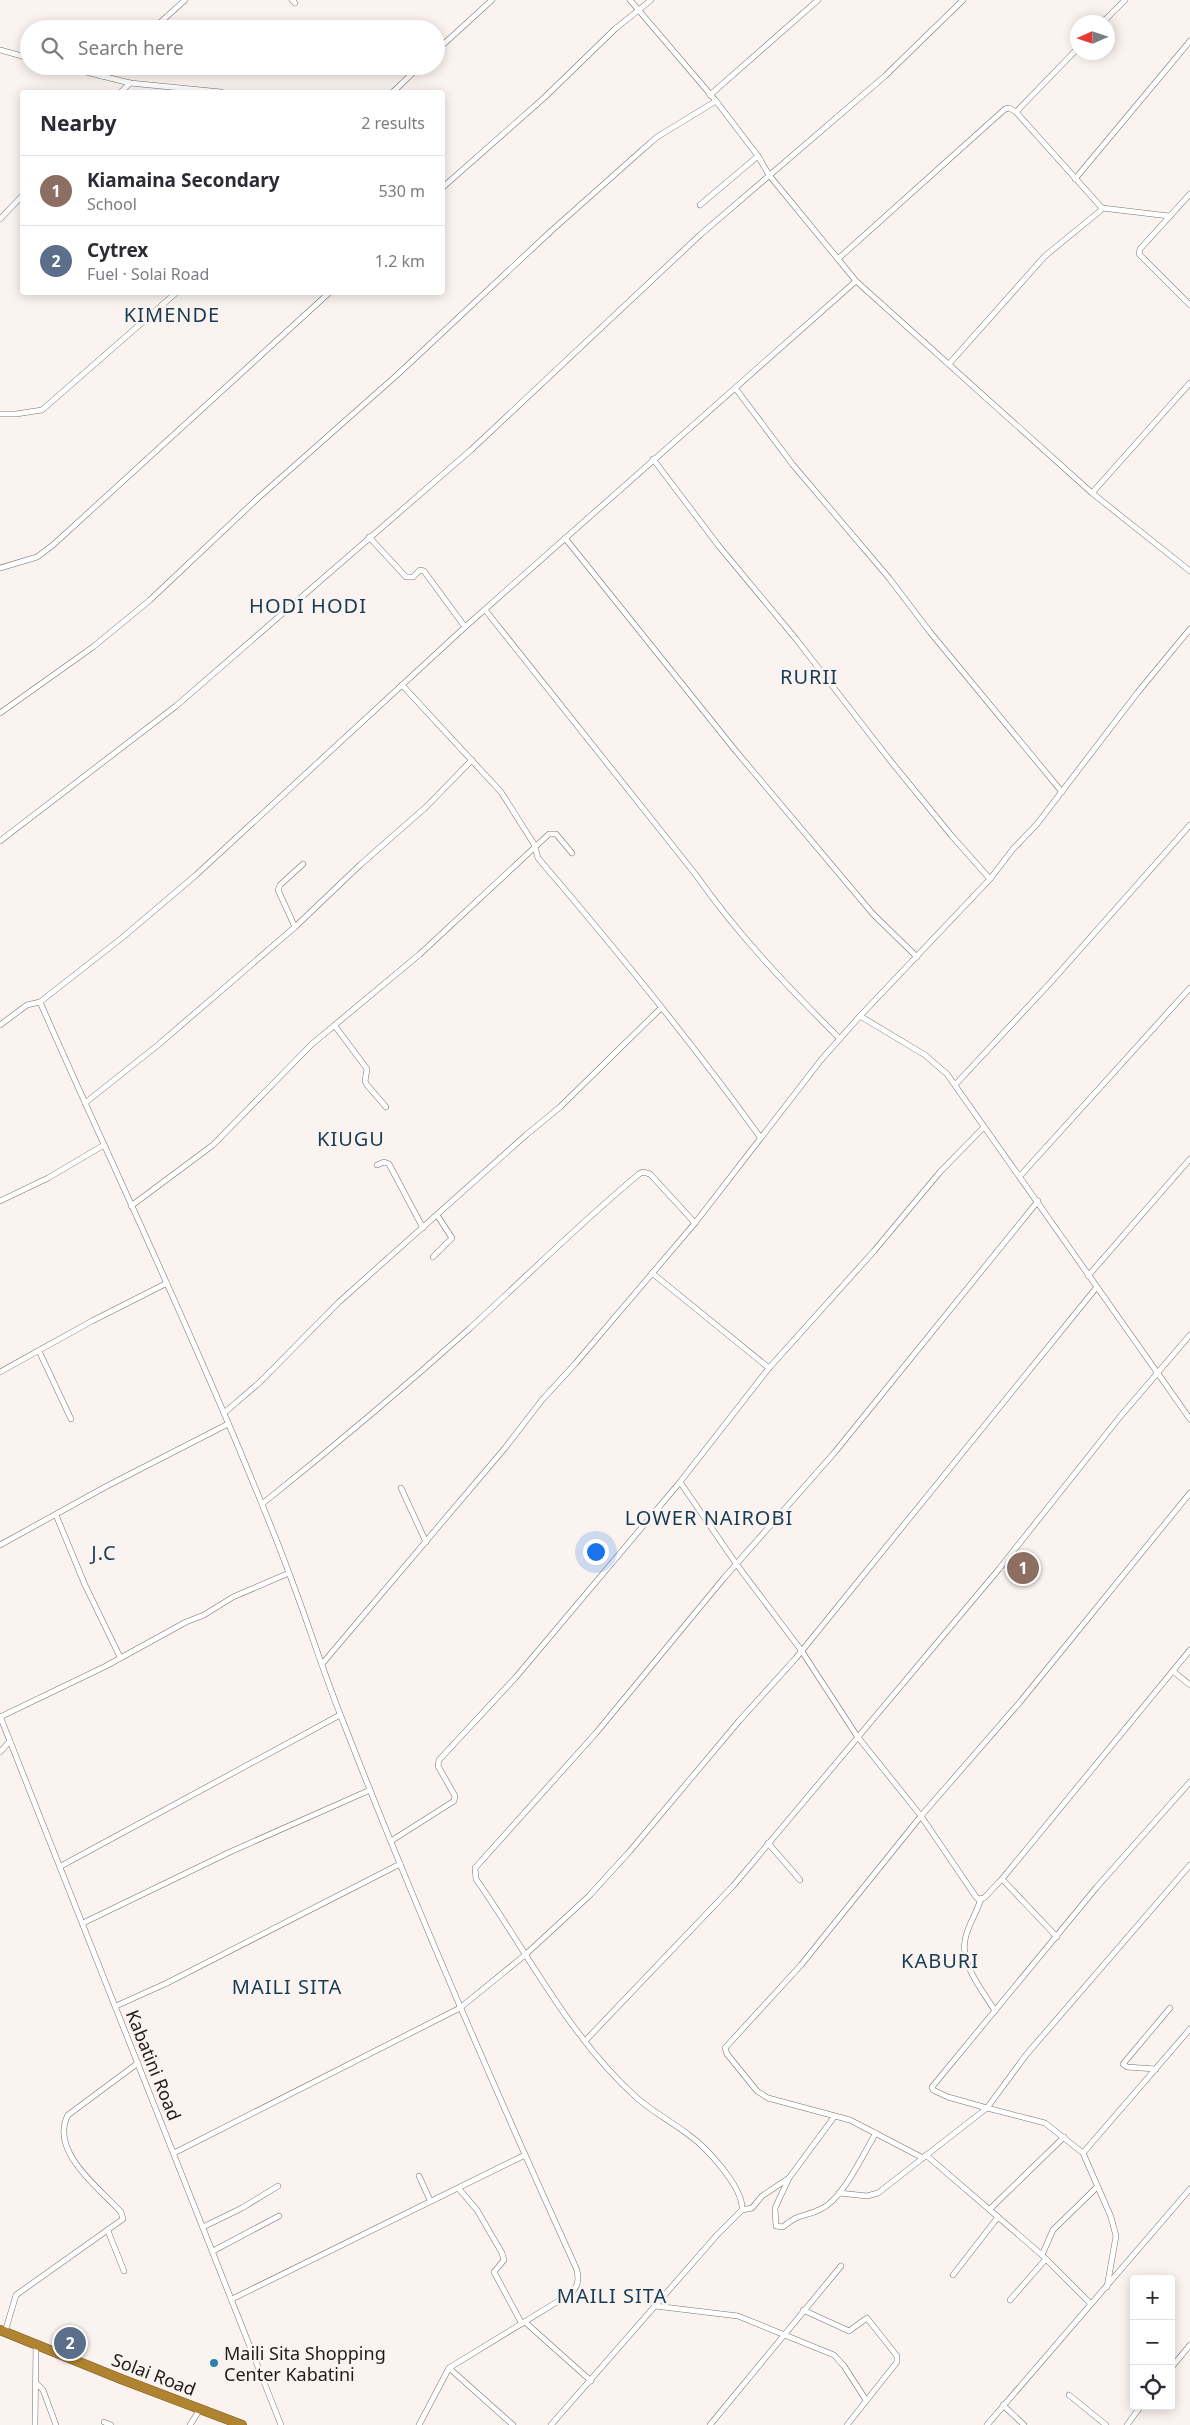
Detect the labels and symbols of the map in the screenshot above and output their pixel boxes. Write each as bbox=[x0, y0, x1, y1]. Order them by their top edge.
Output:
north arrow bbox=[1070, 15, 1115, 60]
district label: KIMENDE bbox=[124, 301, 220, 328]
district label: HODI HODI bbox=[249, 592, 367, 619]
district label: RURII bbox=[780, 663, 838, 690]
district label: KIUGU bbox=[317, 1125, 385, 1152]
district label: LOWER NAIROBI bbox=[625, 1504, 793, 1531]
district label: J.C bbox=[89, 1539, 117, 1566]
your location bbox=[583, 1539, 609, 1565]
pin: 1 bbox=[1007, 1549, 1039, 1587]
district label: KABURI bbox=[901, 1947, 979, 1974]
district label: MAILI SITA bbox=[232, 1973, 342, 2000]
street label: Kabatini Road bbox=[121, 2006, 187, 2124]
district label: MAILI SITA bbox=[557, 2282, 667, 2309]
pin: 2 bbox=[54, 2324, 86, 2362]
place label: Maili Sita Shopping Center Kabatini bbox=[224, 2341, 386, 2386]
street label: Solai Road bbox=[109, 2347, 199, 2401]
marker: Maili Sita Shopping Center Kabatini bbox=[208, 2357, 220, 2369]

